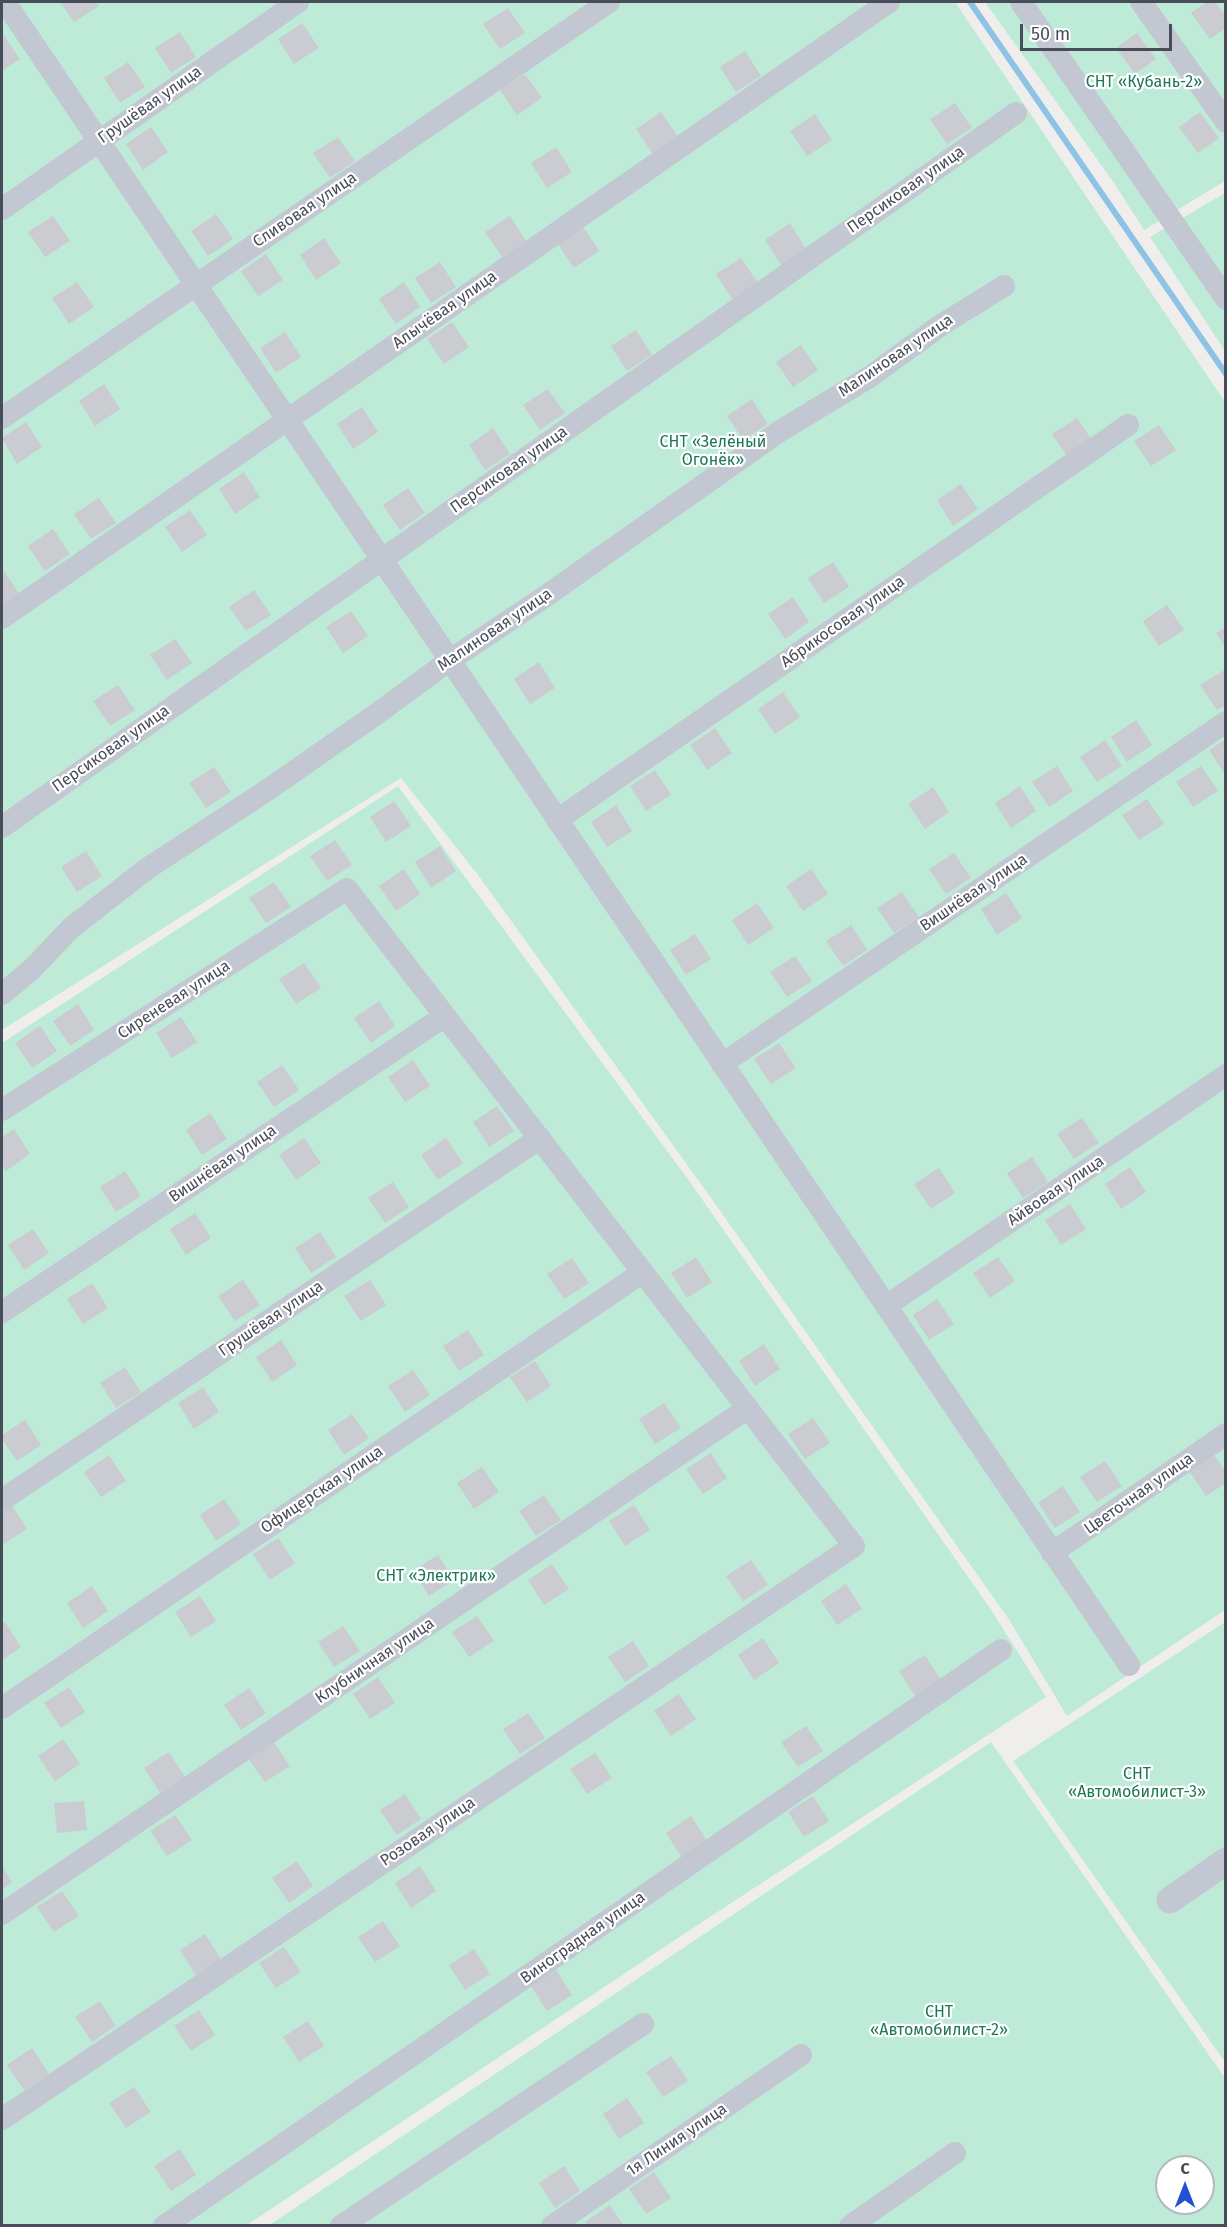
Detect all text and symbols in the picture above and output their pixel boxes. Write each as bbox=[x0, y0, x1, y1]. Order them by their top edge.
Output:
scale bar bbox=[1023, 12, 1174, 50]
text: 50 m bbox=[1031, 23, 1070, 45]
street label: Грушёвая улица bbox=[94, 62, 206, 148]
park label: СНТ «Кубань-2» bbox=[1086, 73, 1202, 93]
street label: Персиковая улица bbox=[844, 142, 968, 238]
street label: Сливовая улица bbox=[249, 168, 361, 252]
street label: Алычёвая улица bbox=[389, 267, 501, 353]
street label: Малиновая улица bbox=[835, 311, 957, 401]
street label: Персиковая улица bbox=[447, 422, 571, 518]
park label: СНТ «Зелёный Огонёк» bbox=[660, 433, 766, 471]
street label: Абрикосовая улица bbox=[777, 572, 909, 672]
street label: Малиновая улица bbox=[434, 585, 556, 675]
street label: Персиковая улица bbox=[49, 701, 173, 797]
street label: Вишнёвая улица bbox=[917, 850, 1031, 936]
street label: Сиреневая улица bbox=[114, 957, 234, 1043]
street label: Вишнёвая улица bbox=[166, 1121, 280, 1207]
street label: Айвовая улица bbox=[1004, 1152, 1108, 1230]
street label: Грушёвая улица bbox=[215, 1277, 327, 1361]
street label: Офицерская улица bbox=[257, 1442, 387, 1538]
street label: Цветочная улица bbox=[1081, 1449, 1197, 1539]
park label: СНТ «Электрик» bbox=[376, 1567, 496, 1587]
street label: Клубничная улица bbox=[312, 1614, 438, 1708]
park label: СНТ «Автомобилист-3» bbox=[1068, 1765, 1206, 1803]
street label: Розовая улица bbox=[377, 1793, 479, 1871]
street label: Виноградная улица bbox=[517, 1888, 649, 1988]
park label: СНТ «Автомобилист-2» bbox=[870, 2003, 1008, 2041]
street label: 1я Линия улица bbox=[623, 2099, 731, 2181]
north arrow bbox=[1155, 2155, 1215, 2215]
text: С bbox=[1180, 2159, 1190, 2178]

